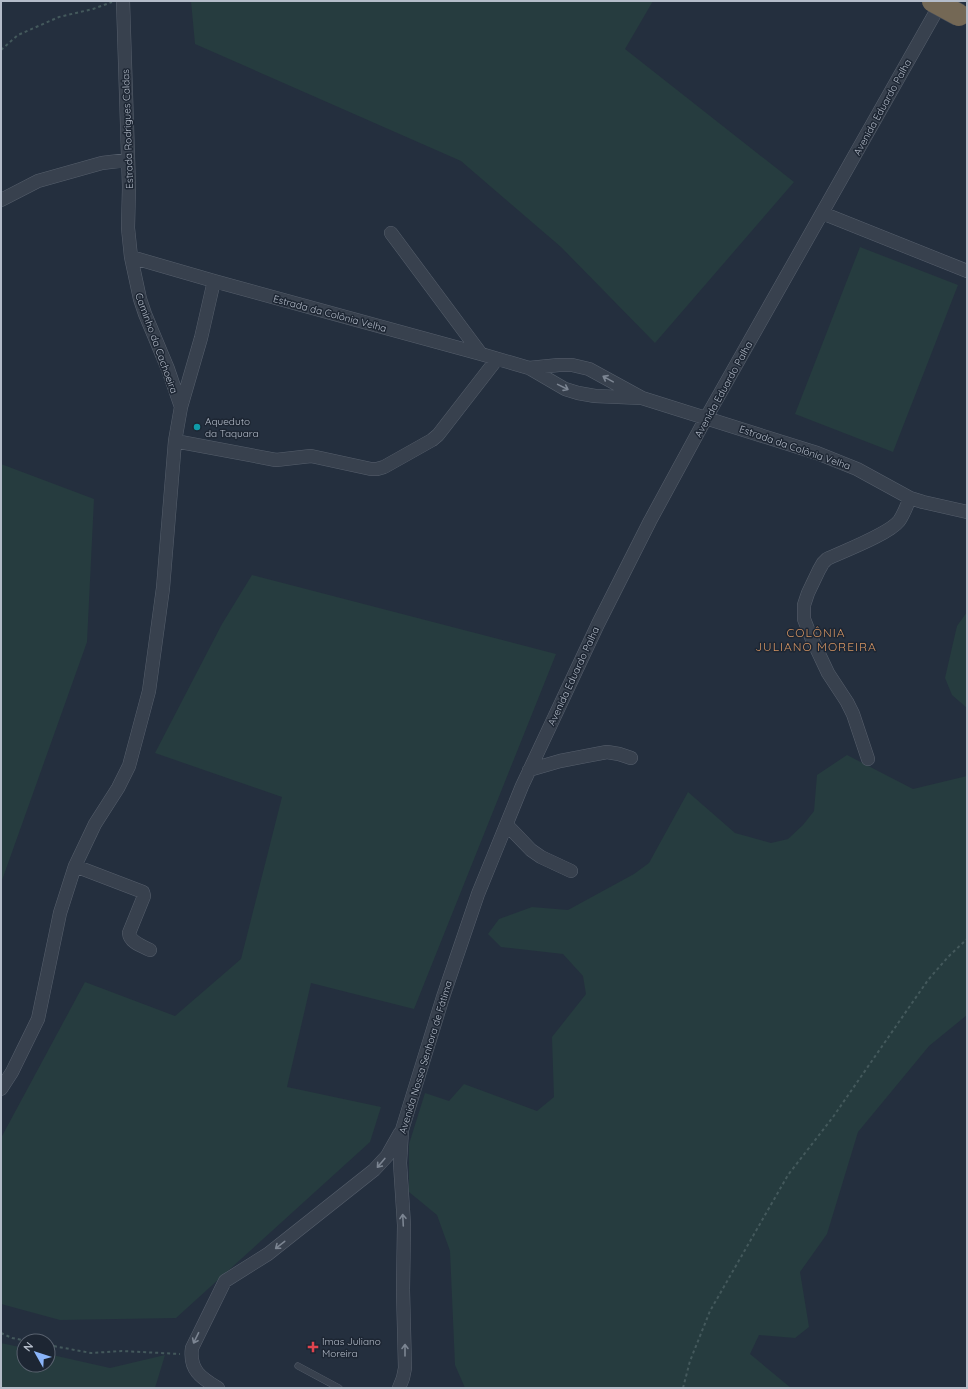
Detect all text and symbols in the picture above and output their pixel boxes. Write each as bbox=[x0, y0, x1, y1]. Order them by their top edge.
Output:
street label: Avenida Eduardo Palha bbox=[851, 57, 914, 158]
street label: Estrada Rodrigues Caldas bbox=[119, 69, 136, 189]
street label: Caminho da Cachoeira bbox=[132, 291, 181, 395]
street label: Estrada da Colônia Velha bbox=[272, 292, 388, 335]
street label: Avenida Eduardo Palha bbox=[692, 339, 755, 440]
one-way arrow bbox=[602, 375, 614, 383]
one-way arrow bbox=[557, 384, 569, 391]
place label: Aqueduto da Taquara bbox=[205, 415, 259, 440]
marker: Aqueduto da Taquara bbox=[192, 422, 202, 432]
street label: Estrada da Colônia Velha bbox=[737, 422, 852, 473]
street label: Avenida Eduardo Palha bbox=[545, 625, 602, 728]
district label: COLÔNIA JULIANO MOREIRA bbox=[755, 625, 877, 654]
street label: Avenida Nossa Senhora de Fátima bbox=[396, 979, 455, 1135]
one-way arrow bbox=[376, 1157, 385, 1168]
one-way arrow bbox=[400, 1214, 407, 1227]
one-way arrow bbox=[274, 1240, 285, 1249]
one-way arrow bbox=[192, 1332, 199, 1344]
north arrow bbox=[16, 1333, 56, 1373]
place label: Imas Juliano Moreira bbox=[322, 1335, 381, 1360]
text: N bbox=[20, 1339, 36, 1354]
marker: Imas Juliano Moreira bbox=[307, 1341, 319, 1353]
one-way arrow bbox=[401, 1344, 409, 1357]

